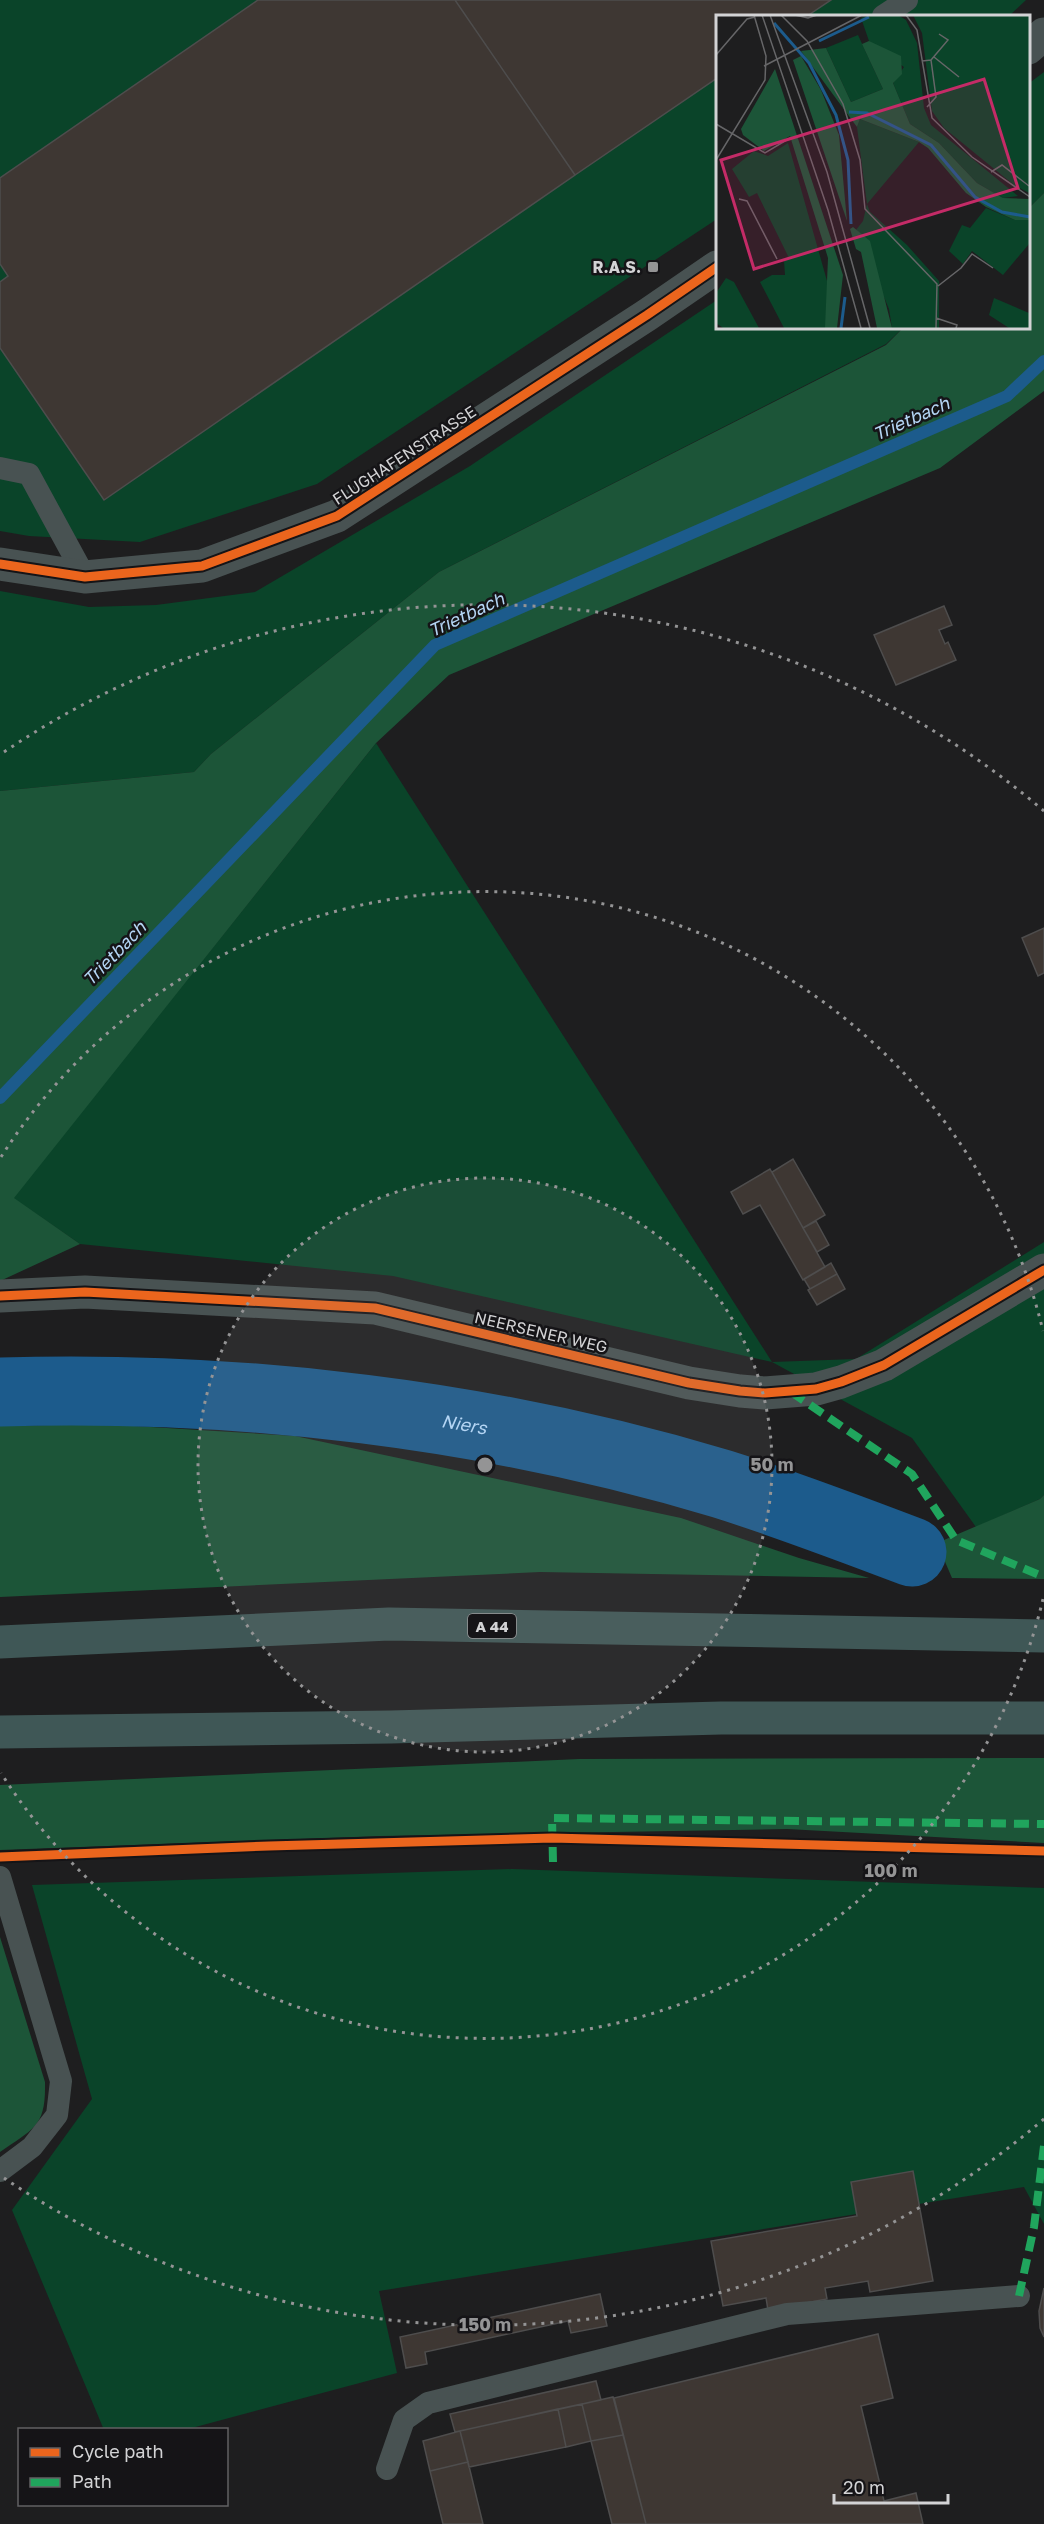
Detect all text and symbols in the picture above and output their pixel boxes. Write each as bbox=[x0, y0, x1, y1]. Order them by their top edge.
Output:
inset map bbox=[716, 15, 1029, 328]
place label: R.A.S. bbox=[592, 257, 641, 277]
marker: R.A.S. bbox=[646, 260, 660, 274]
water label: Trietbach bbox=[869, 391, 953, 445]
street label: FLUGHAFENSTRASSE bbox=[328, 401, 480, 509]
water label: Trietbach bbox=[425, 586, 508, 641]
water label: Trietbach bbox=[78, 916, 151, 990]
street label: NEERSENER WEG bbox=[473, 1307, 609, 1357]
water label: Niers bbox=[440, 1409, 490, 1439]
text: 50 m bbox=[751, 1453, 793, 1475]
centre of rings bbox=[475, 1455, 495, 1475]
road number: A 44 bbox=[468, 1614, 516, 1638]
text: 100 m bbox=[865, 1859, 917, 1881]
text: 150 m bbox=[459, 2313, 511, 2335]
legend bbox=[18, 2428, 228, 2506]
text: Cycle path bbox=[72, 2440, 164, 2462]
scale bar bbox=[834, 2467, 948, 2505]
text: Path bbox=[72, 2470, 112, 2492]
text: 20 m bbox=[843, 2476, 885, 2498]

